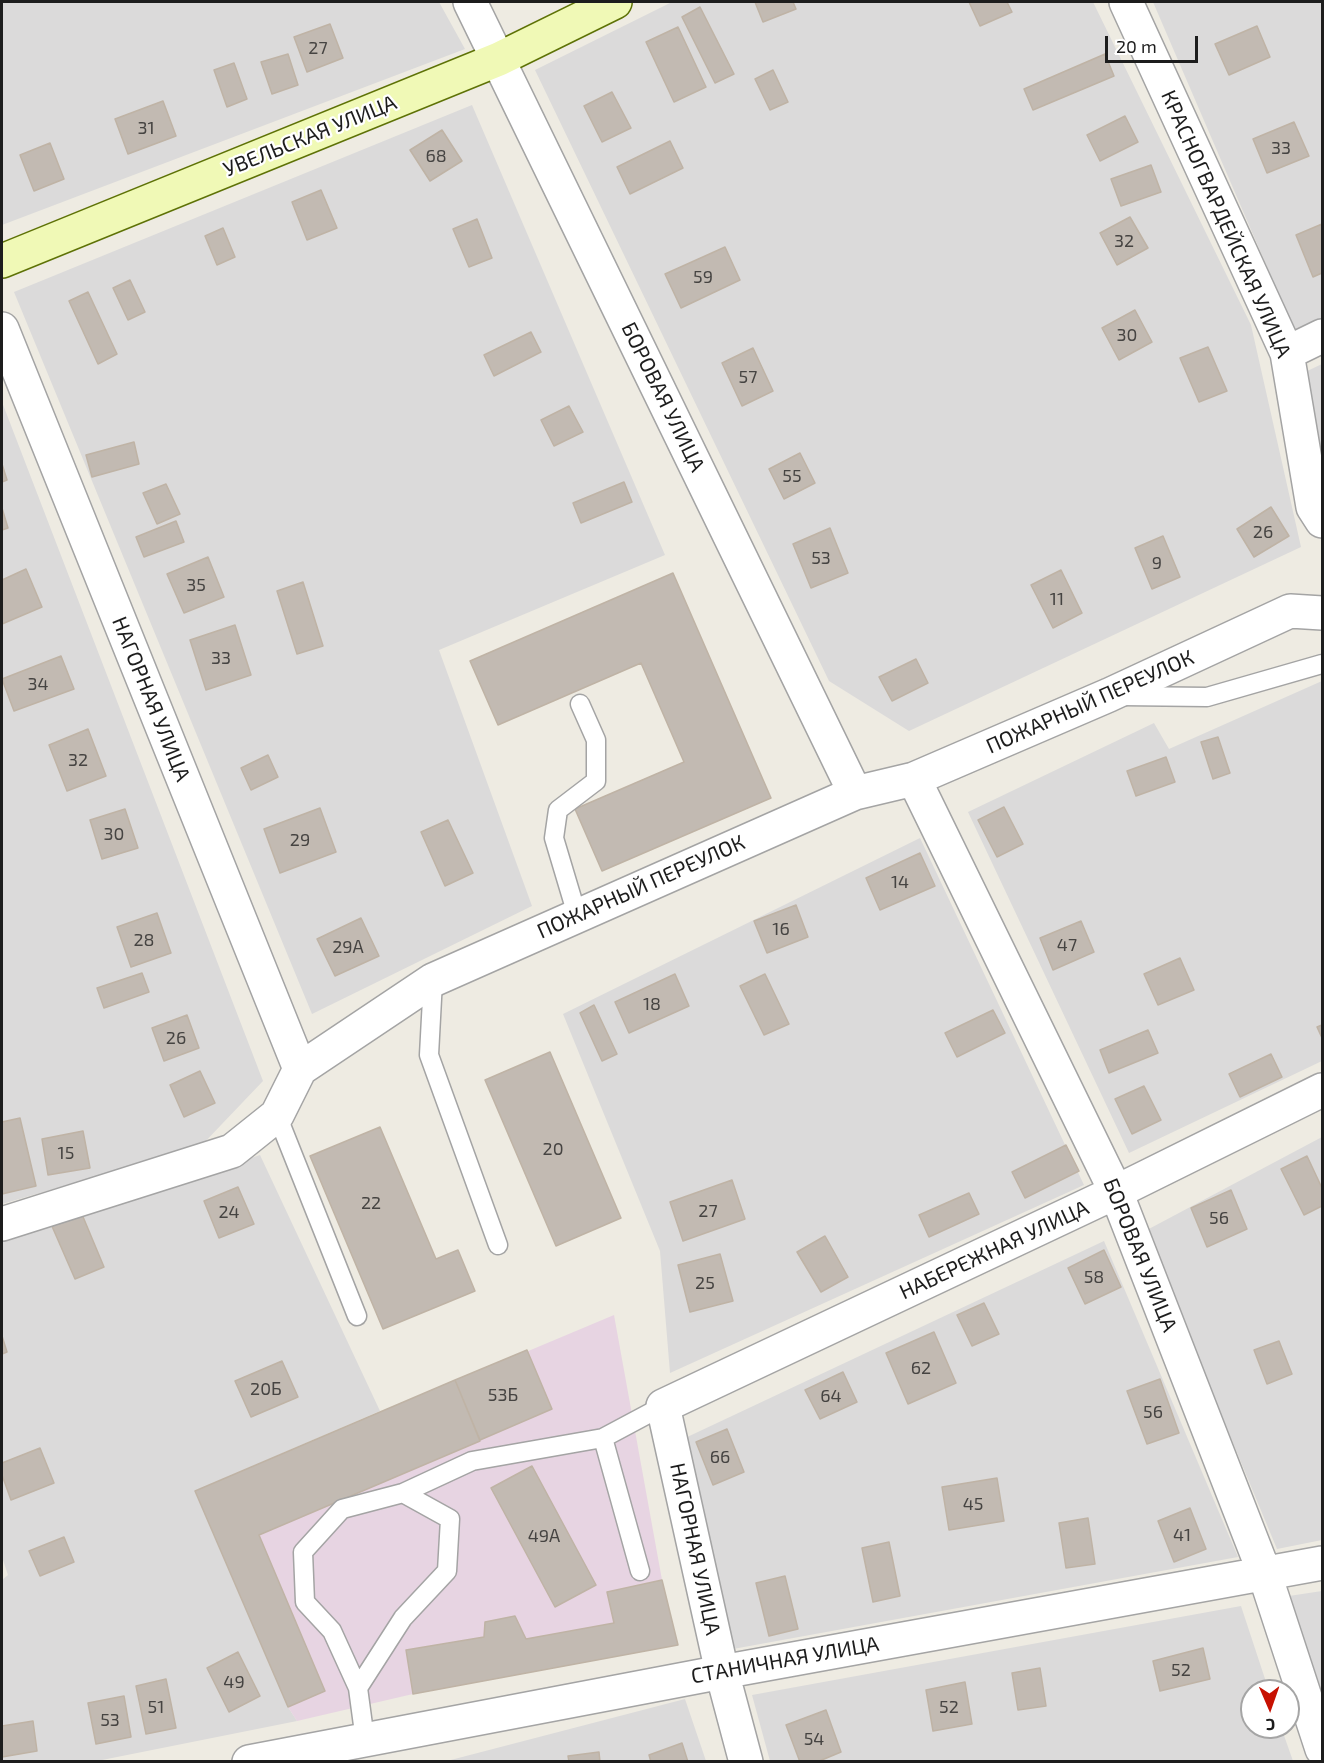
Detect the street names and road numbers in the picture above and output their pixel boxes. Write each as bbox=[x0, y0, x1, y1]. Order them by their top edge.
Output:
street label: КРАСНОГВАРДЕЙСКАЯ УЛИЦА bbox=[1156, 86, 1296, 362]
street label: УВЕЛЬСКАЯ УЛИЦА bbox=[220, 90, 400, 182]
street label: БОРОВАЯ УЛИЦА bbox=[616, 318, 710, 476]
street label: НАГОРНАЯ УЛИЦА bbox=[106, 613, 196, 785]
street label: ПОЖАРНЫЙ ПЕРЕУЛОК bbox=[982, 645, 1198, 759]
street label: ПОЖАРНЫЙ ПЕРЕУЛОК bbox=[533, 830, 749, 944]
street label: БОРОВАЯ УЛИЦА bbox=[1098, 1175, 1182, 1335]
street label: НАБЕРЕЖНАЯ УЛИЦА bbox=[895, 1195, 1093, 1305]
street label: НАГОРНАЯ УЛИЦА bbox=[664, 1461, 726, 1637]
street label: СТАНИЧНАЯ УЛИЦА bbox=[689, 1631, 881, 1689]

